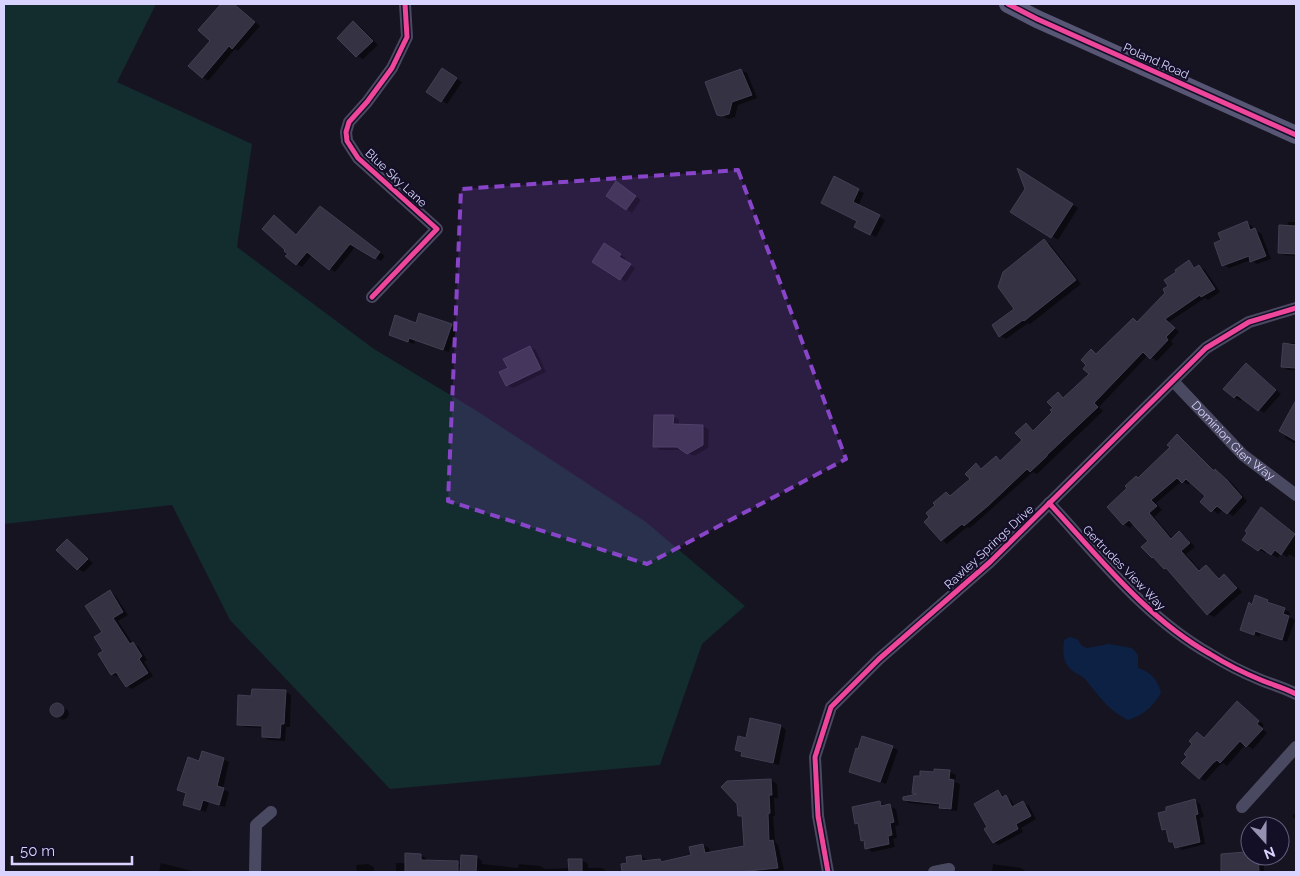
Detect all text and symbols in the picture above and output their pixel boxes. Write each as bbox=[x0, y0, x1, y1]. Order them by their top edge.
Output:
street label: Poland Road bbox=[1121, 40, 1191, 82]
street label: Blue Sky Lane bbox=[362, 146, 430, 210]
street label: Dominion Glen Way bbox=[1189, 398, 1278, 484]
street label: Rawley Springs Drive bbox=[942, 502, 1036, 592]
street label: Gertrudes View Way bbox=[1080, 523, 1169, 614]
north arrow bbox=[1240, 816, 1290, 866]
scale bar bbox=[12, 834, 132, 866]
text: 50 m bbox=[20, 842, 55, 860]
text: N bbox=[1262, 844, 1278, 863]

